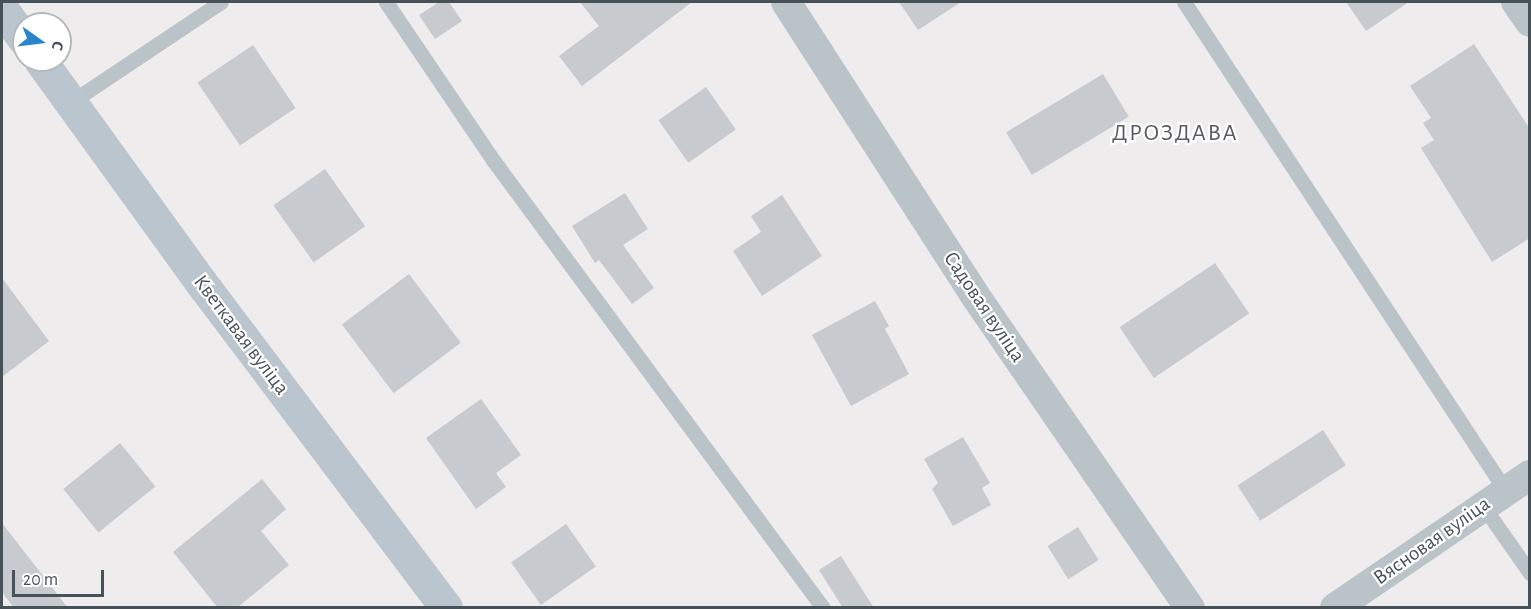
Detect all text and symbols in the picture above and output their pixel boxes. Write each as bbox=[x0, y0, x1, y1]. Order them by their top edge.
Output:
north arrow bbox=[12, 12, 72, 72]
text: С bbox=[49, 40, 66, 52]
district label: ДРОЗДАВА bbox=[1112, 120, 1238, 148]
street label: Садовая вуліца bbox=[938, 247, 1030, 367]
street label: Кветкавая вуліца bbox=[188, 270, 294, 400]
street label: Вясновая вуліца bbox=[1369, 491, 1495, 591]
scale bar bbox=[15, 558, 106, 596]
text: 20 m bbox=[23, 571, 58, 589]

